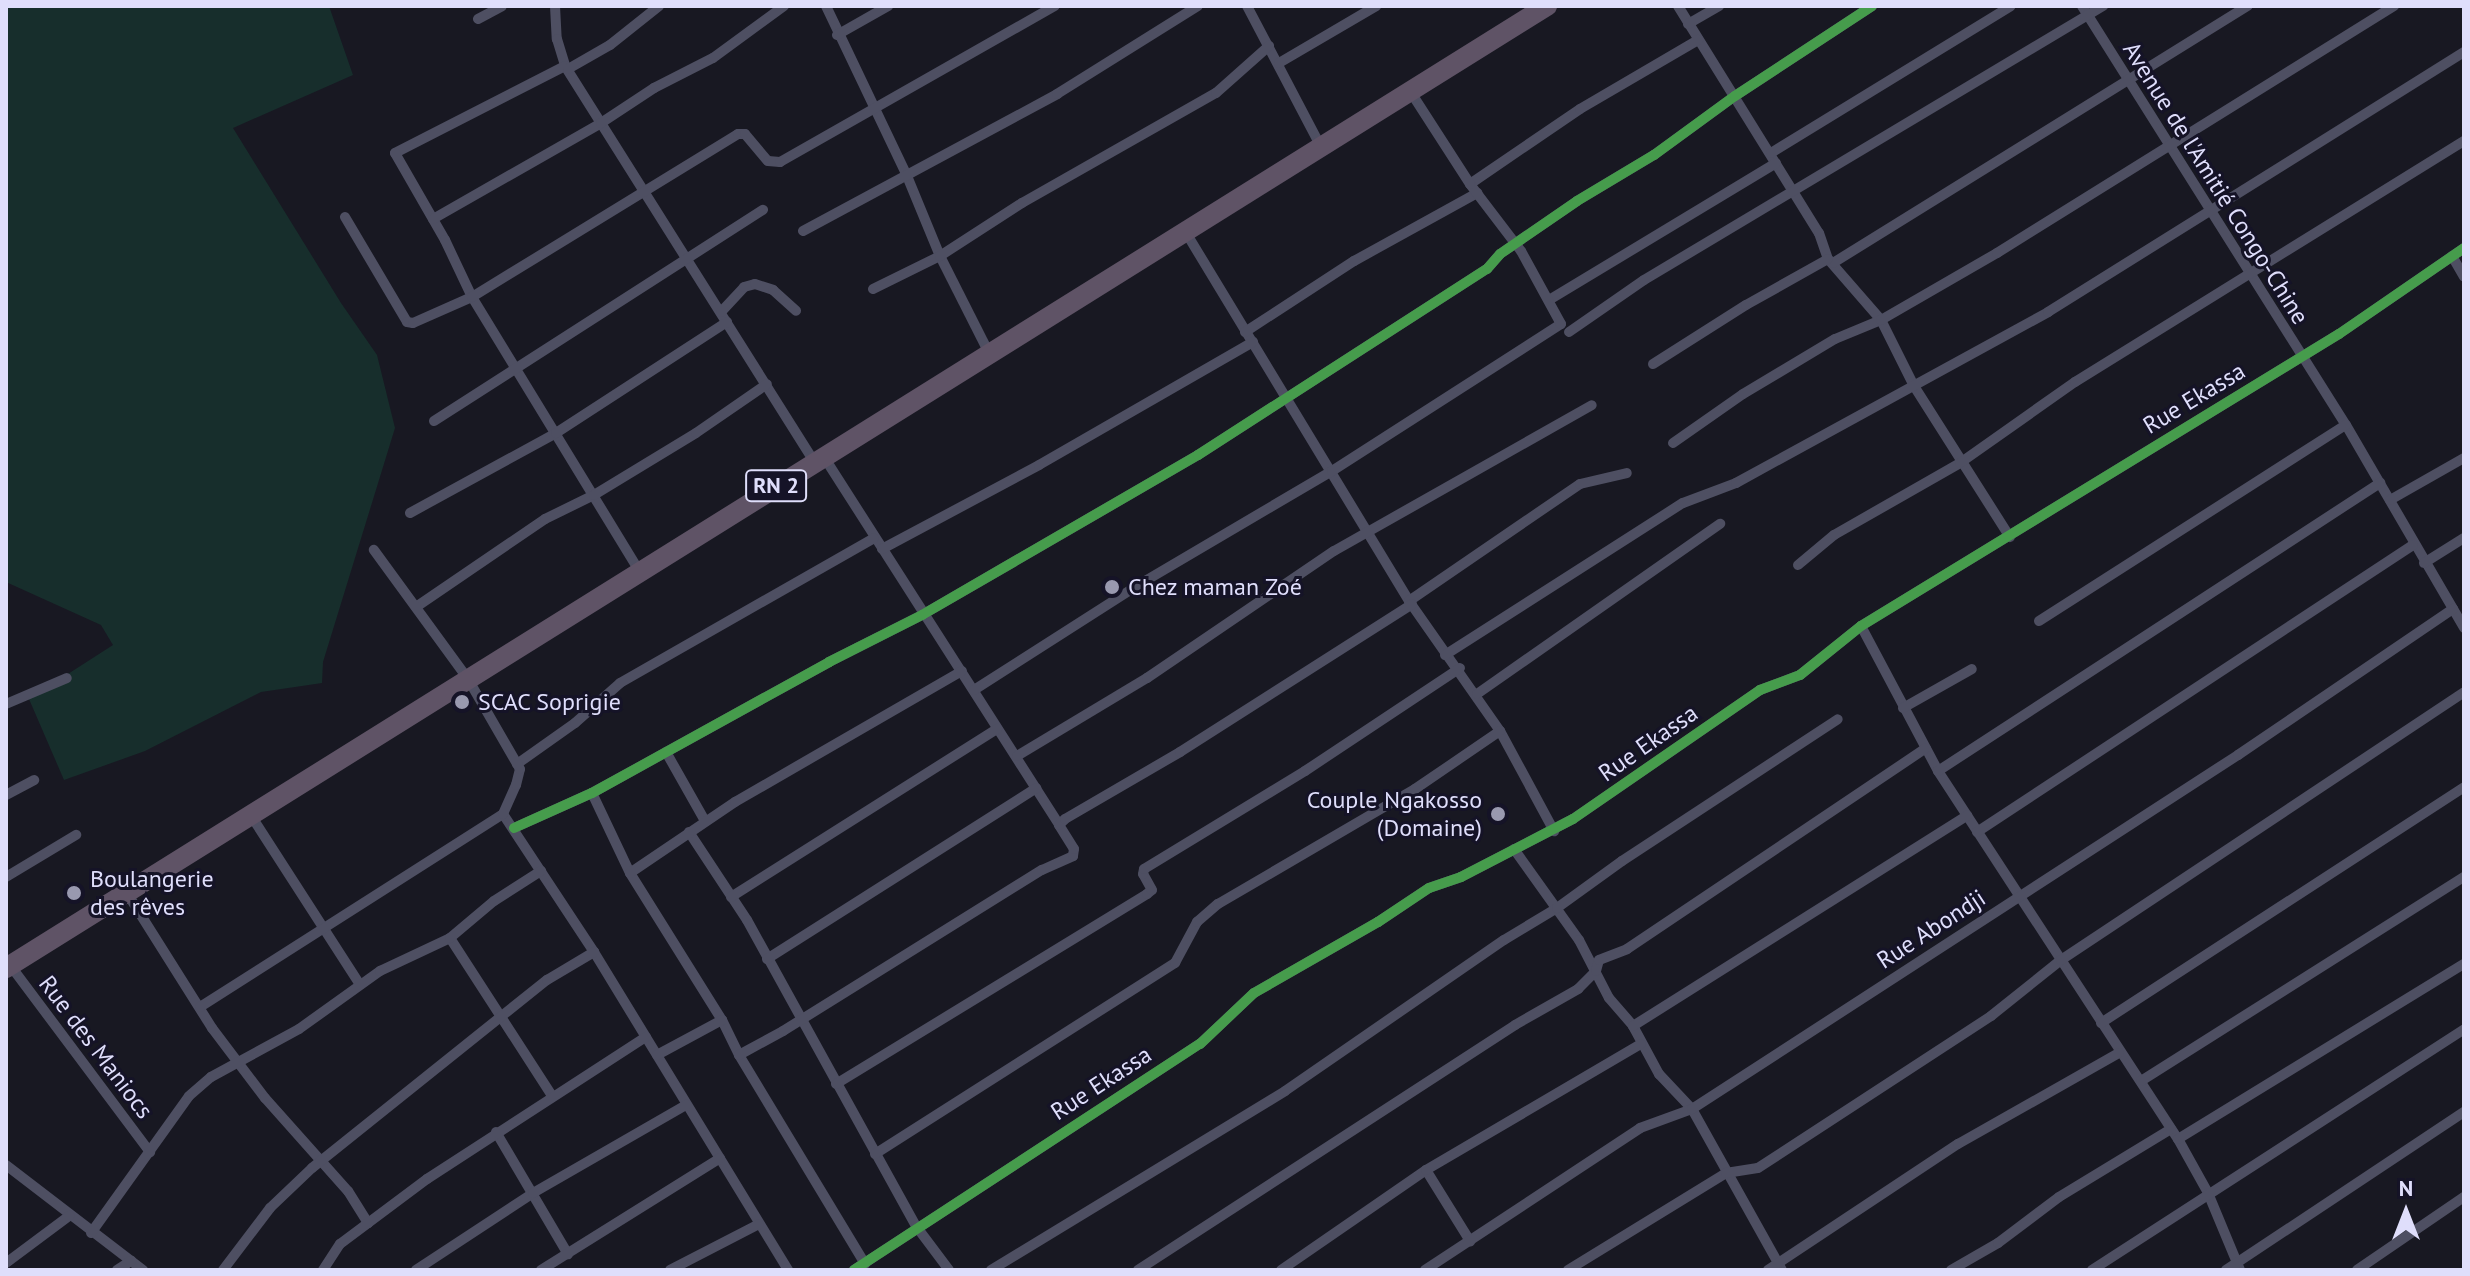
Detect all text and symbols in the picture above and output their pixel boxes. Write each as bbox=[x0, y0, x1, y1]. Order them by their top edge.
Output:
street label: Avenue de l'Amitié Congo-Chine bbox=[2117, 37, 2315, 329]
street label: Rue Ekassa bbox=[2138, 356, 2250, 440]
road number: RN 2 bbox=[744, 468, 808, 504]
place label: Chez maman Zoé bbox=[1128, 573, 1303, 601]
marker: Chez maman Zoé bbox=[1103, 578, 1121, 596]
place label: SCAC Soprigie bbox=[478, 688, 622, 716]
marker: SCAC Soprigie bbox=[453, 693, 471, 711]
street label: Rue Ekassa bbox=[1593, 699, 1703, 787]
place label: Couple Ngakosso (Domaine) bbox=[1307, 786, 1482, 842]
marker: Couple Ngakosso (Domaine) bbox=[1489, 805, 1507, 823]
place label: Boulangerie des rêves bbox=[90, 865, 214, 921]
street label: Rue Abondji bbox=[1871, 883, 1991, 975]
marker: Boulangerie des rêves bbox=[65, 884, 83, 902]
street label: Rue des Maniocs bbox=[33, 970, 159, 1124]
street label: Rue Ekassa bbox=[1045, 1040, 1157, 1126]
north arrow bbox=[2366, 1172, 2446, 1252]
text: N bbox=[2399, 1174, 2413, 1202]

